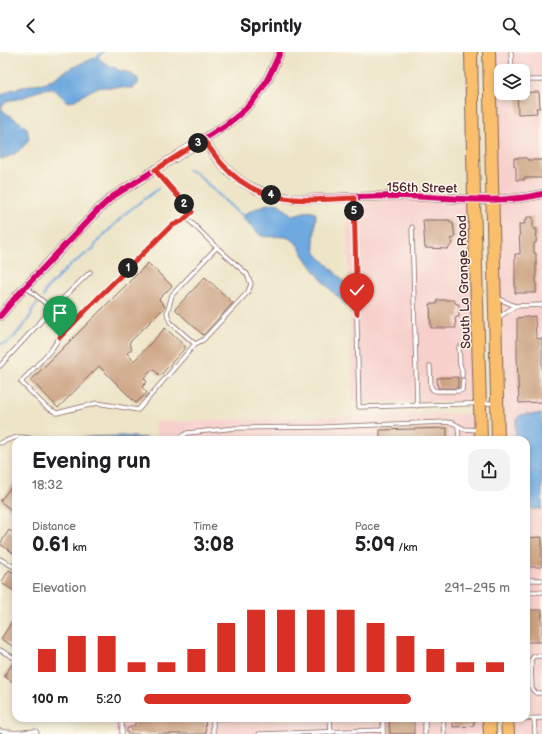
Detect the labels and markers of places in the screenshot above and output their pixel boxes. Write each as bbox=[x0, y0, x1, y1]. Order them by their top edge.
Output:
pin: 3 bbox=[188, 133, 208, 153]
pin: 4 bbox=[261, 185, 281, 205]
pin: 2 bbox=[174, 194, 194, 214]
pin: 5 bbox=[344, 201, 364, 221]
pin: 1 bbox=[118, 258, 138, 278]
pin bbox=[340, 273, 374, 314]
pin bbox=[43, 296, 77, 337]

